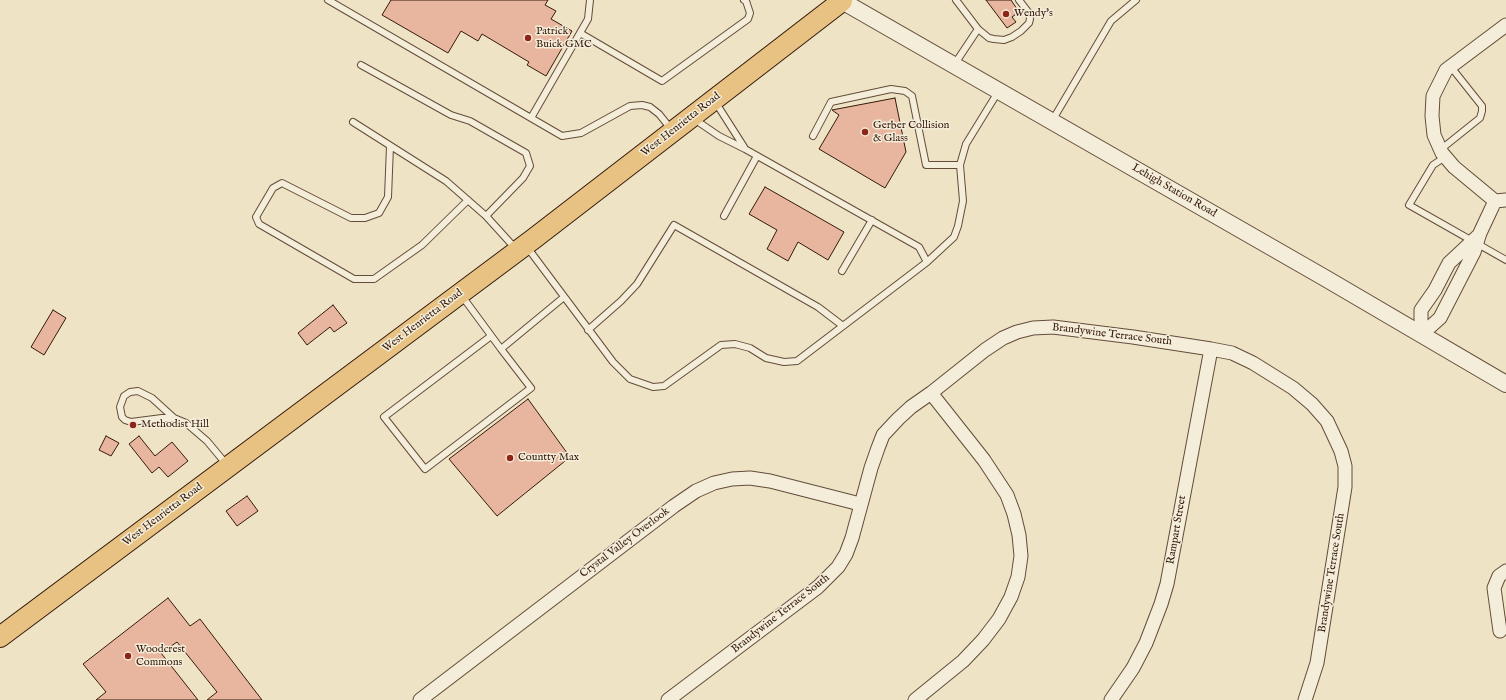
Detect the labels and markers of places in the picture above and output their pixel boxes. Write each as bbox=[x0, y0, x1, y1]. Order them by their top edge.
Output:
place label: Wendy's bbox=[1014, 7, 1053, 21]
marker: Wendy's bbox=[1001, 9, 1011, 19]
place label: Patrick Buick GMC bbox=[536, 25, 592, 51]
marker: Patrick Buick GMC bbox=[523, 33, 533, 43]
place label: Gerber Collision & Glass bbox=[873, 119, 949, 145]
marker: Gerber Collision & Glass bbox=[860, 127, 870, 137]
place label: Methodist Hill bbox=[141, 418, 209, 432]
marker: Methodist Hill bbox=[128, 420, 138, 430]
place label: Countty Max bbox=[518, 451, 579, 465]
marker: Countty Max bbox=[505, 453, 515, 463]
place label: Woodcrest Commons bbox=[136, 643, 185, 669]
marker: Woodcrest Commons bbox=[123, 651, 133, 661]

